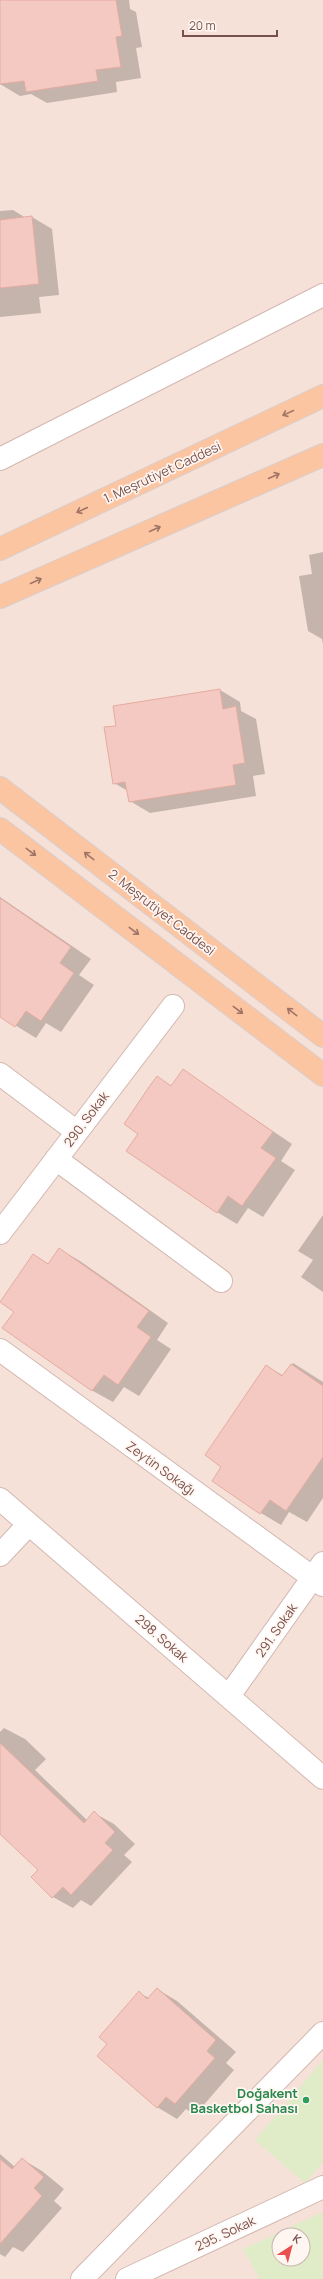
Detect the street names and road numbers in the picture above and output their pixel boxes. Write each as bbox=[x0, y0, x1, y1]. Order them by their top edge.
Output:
street label: 1. Meşrutiyet Caddesi bbox=[100, 437, 224, 507]
street label: 2. Meşrutiyet Caddesi bbox=[105, 865, 219, 959]
street label: 290. Sokak bbox=[59, 1087, 113, 1150]
street label: Zeytin Sokağı bbox=[123, 1437, 199, 1499]
street label: 291. Sokak bbox=[251, 1599, 301, 1660]
street label: 298. Sokak bbox=[132, 1610, 193, 1666]
street label: 295. Sokak bbox=[192, 2211, 259, 2255]

